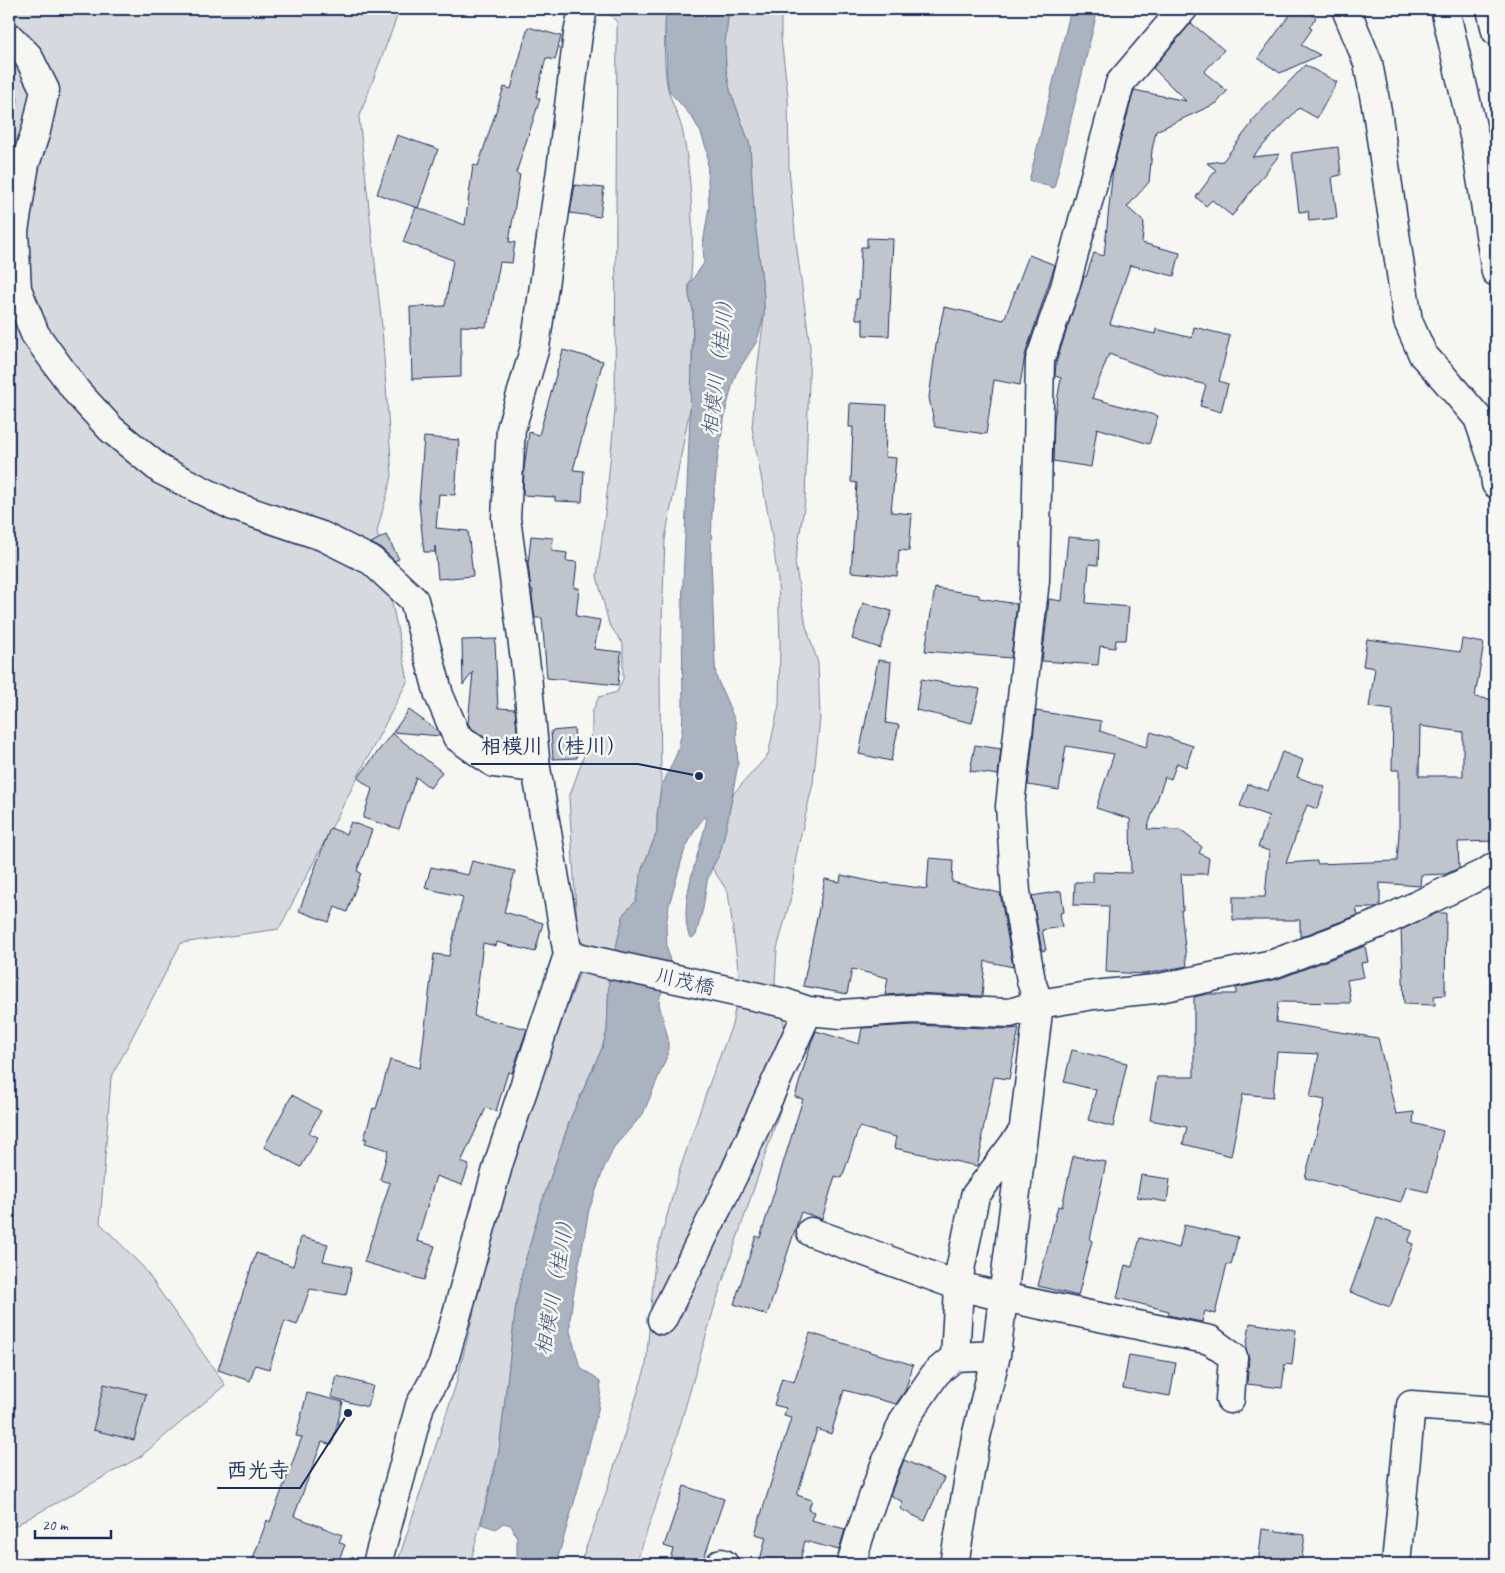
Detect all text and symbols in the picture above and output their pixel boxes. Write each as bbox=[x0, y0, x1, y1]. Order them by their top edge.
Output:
water label: 相模川（桂川） bbox=[696, 288, 740, 438]
callout: 相模川（桂川） bbox=[471, 728, 638, 764]
text: 相模川（桂川） bbox=[481, 733, 628, 759]
street label: 川茂橋 bbox=[653, 963, 717, 1000]
water label: 相模川（桂川） bbox=[529, 1208, 581, 1358]
callout: 西光寺 bbox=[217, 1452, 300, 1488]
text: 西光寺 bbox=[227, 1457, 290, 1483]
scale bar bbox=[35, 1508, 111, 1540]
text: 20 m bbox=[42, 1516, 69, 1535]

